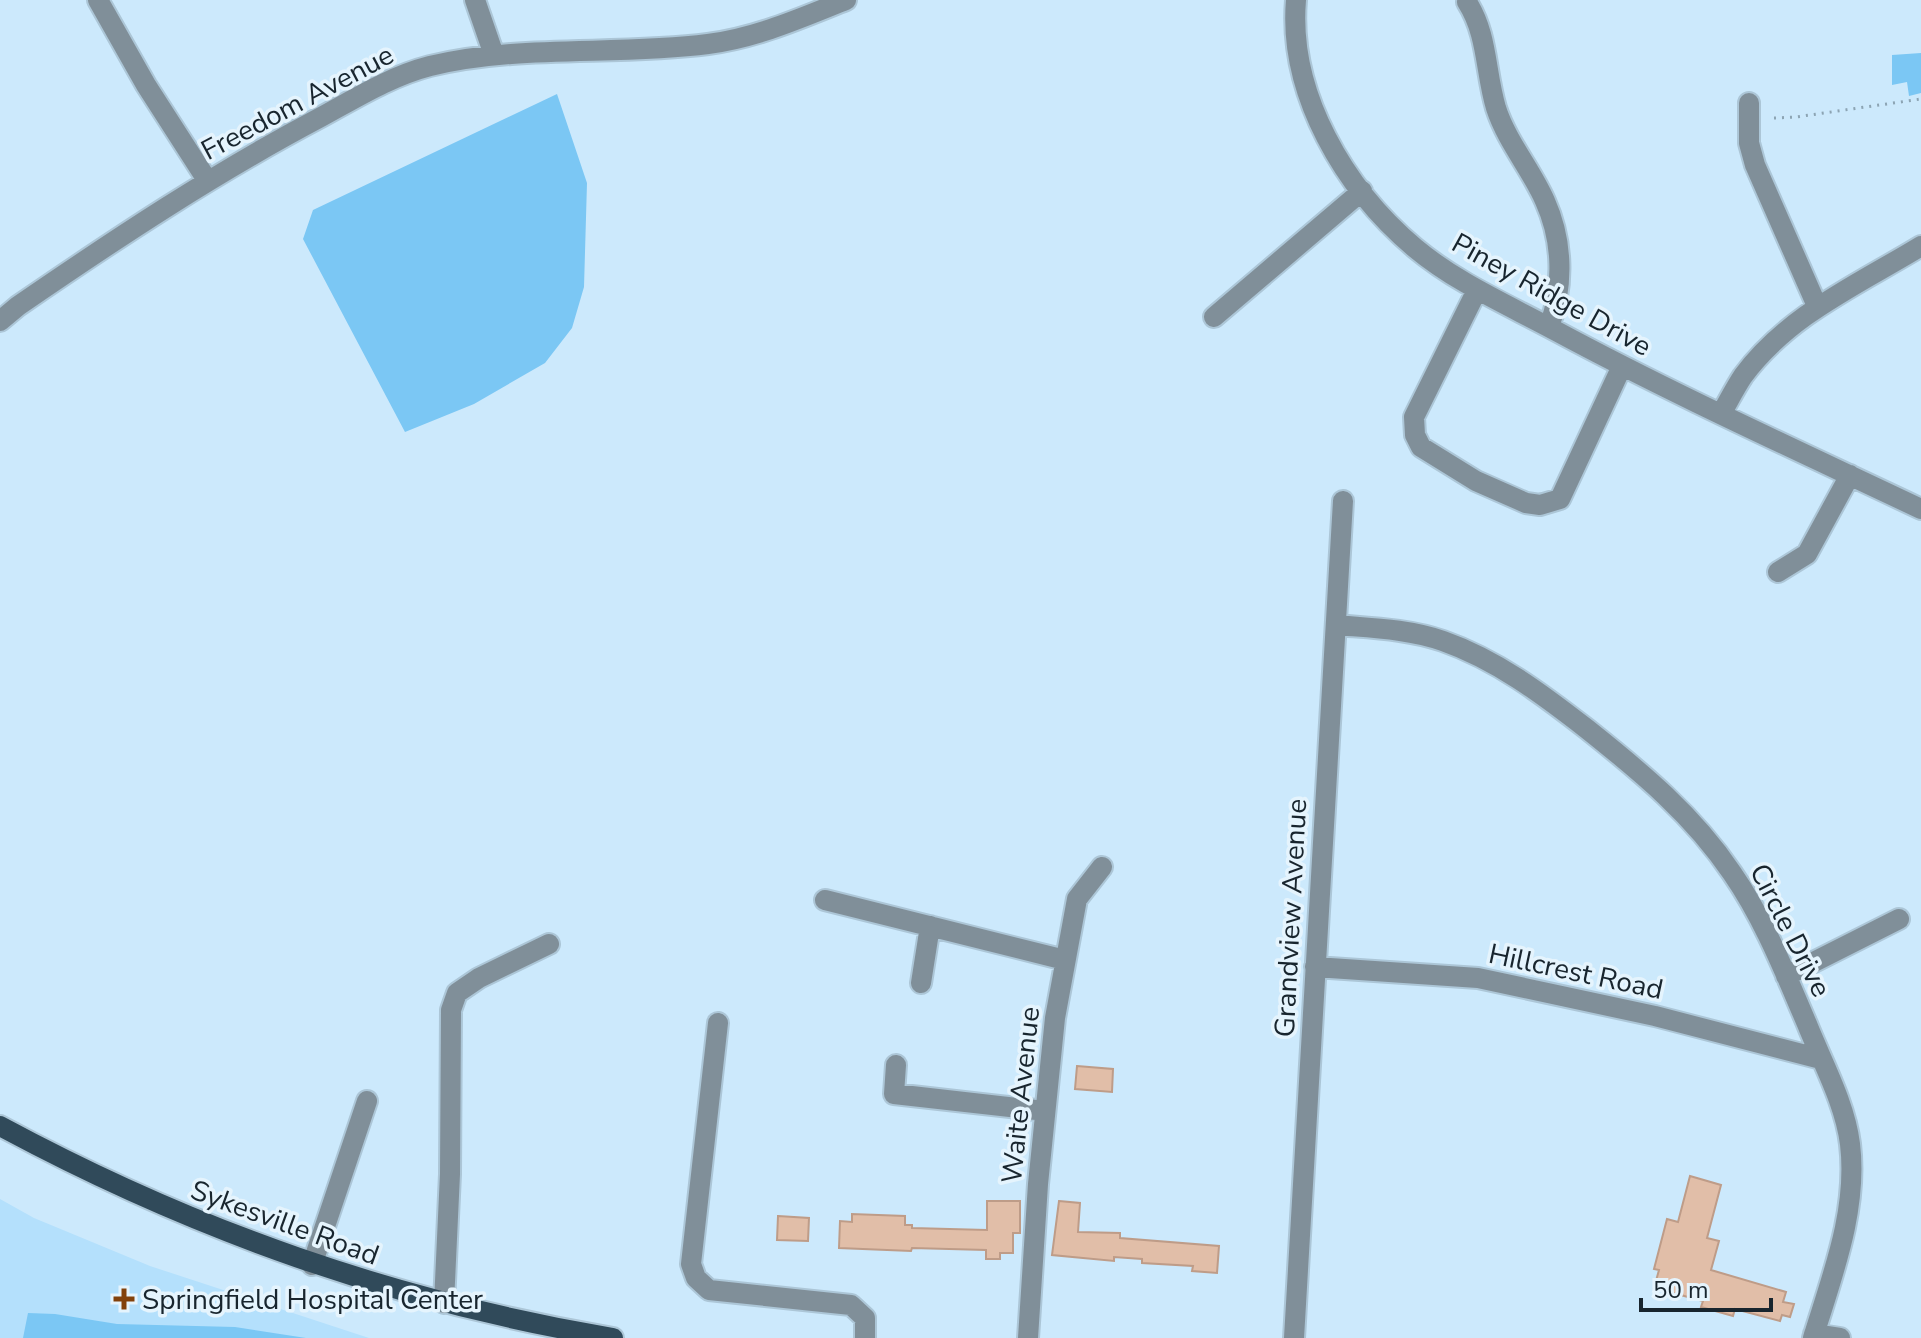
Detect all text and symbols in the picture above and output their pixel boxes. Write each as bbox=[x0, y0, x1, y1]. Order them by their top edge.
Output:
street label: Freedom Avenue bbox=[194, 36, 400, 170]
street label: Piney Ridge Drive bbox=[1445, 224, 1658, 366]
street label: Grandview Avenue bbox=[1266, 798, 1316, 1038]
street label: Circle Drive bbox=[1740, 857, 1840, 1004]
street label: Hillcrest Road bbox=[1485, 935, 1667, 1009]
street label: Waite Avenue bbox=[993, 1005, 1049, 1185]
street label: Sykesville Road bbox=[185, 1171, 384, 1275]
scale bar bbox=[1641, 1262, 1771, 1312]
text: 50 m bbox=[1653, 1274, 1709, 1306]
place label: Springfield Hospital Center bbox=[142, 1281, 483, 1319]
marker: Springfield Hospital Center bbox=[113, 1288, 135, 1310]

